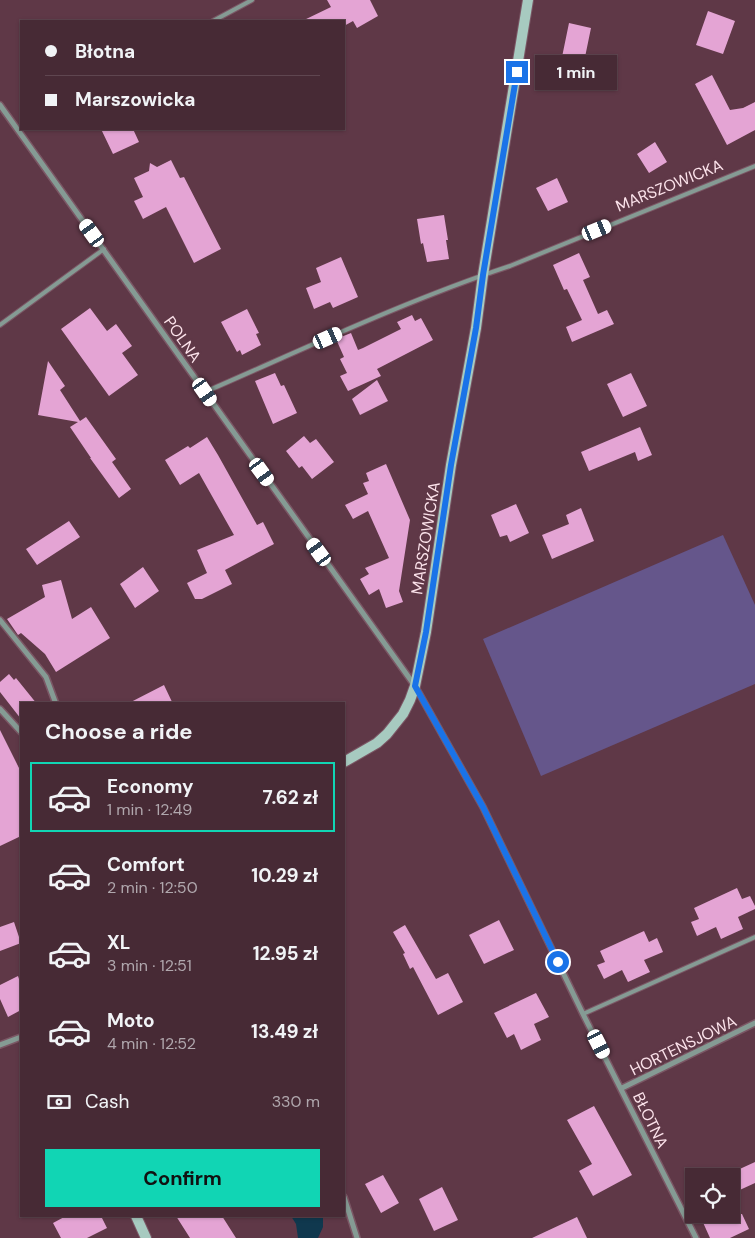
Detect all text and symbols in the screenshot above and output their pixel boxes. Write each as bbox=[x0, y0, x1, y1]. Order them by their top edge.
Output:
text: Błotna bbox=[75, 39, 135, 64]
callout: 1 min bbox=[534, 54, 617, 90]
route end bbox=[506, 61, 528, 83]
text: 1 min bbox=[557, 62, 595, 83]
text: Marszowicka bbox=[75, 87, 196, 112]
street label: MARSZOWICKA bbox=[612, 154, 726, 217]
car bbox=[77, 216, 106, 250]
car bbox=[580, 217, 613, 243]
street label: POLNA bbox=[159, 312, 206, 367]
car bbox=[311, 325, 344, 351]
car bbox=[190, 375, 219, 409]
car bbox=[247, 455, 276, 489]
street label: MARSZOWICKA bbox=[406, 480, 445, 596]
car bbox=[304, 535, 333, 569]
text: Choose a ride bbox=[45, 717, 193, 746]
text: Economy bbox=[107, 774, 194, 799]
icon: car bbox=[47, 775, 92, 820]
text: 7.62 zł bbox=[263, 785, 318, 810]
text: 1 min · 12:49 bbox=[107, 799, 192, 820]
text: Comfort bbox=[107, 852, 185, 877]
icon: car bbox=[47, 853, 92, 898]
text: 10.29 zł bbox=[251, 863, 318, 888]
text: 2 min · 12:50 bbox=[107, 877, 198, 898]
text: XL bbox=[107, 930, 130, 955]
icon: car bbox=[47, 931, 92, 976]
text: 12.95 zł bbox=[253, 941, 318, 966]
route start bbox=[547, 951, 569, 973]
text: 3 min · 12:51 bbox=[107, 955, 192, 976]
text: Moto bbox=[107, 1008, 155, 1033]
icon: car bbox=[47, 1009, 92, 1054]
street label: HORTENSJOWA bbox=[626, 1010, 740, 1080]
text: 13.49 zł bbox=[251, 1019, 318, 1044]
car bbox=[585, 1027, 612, 1061]
text: 4 min · 12:52 bbox=[107, 1033, 196, 1054]
icon: cash bbox=[45, 1088, 73, 1116]
text: Cash bbox=[85, 1089, 129, 1114]
street label: BŁOTNA bbox=[628, 1089, 673, 1152]
text: 330 m bbox=[272, 1091, 320, 1112]
button: Confirm bbox=[45, 1149, 320, 1207]
map controls bbox=[685, 1168, 740, 1223]
button: locate bbox=[685, 1168, 740, 1223]

